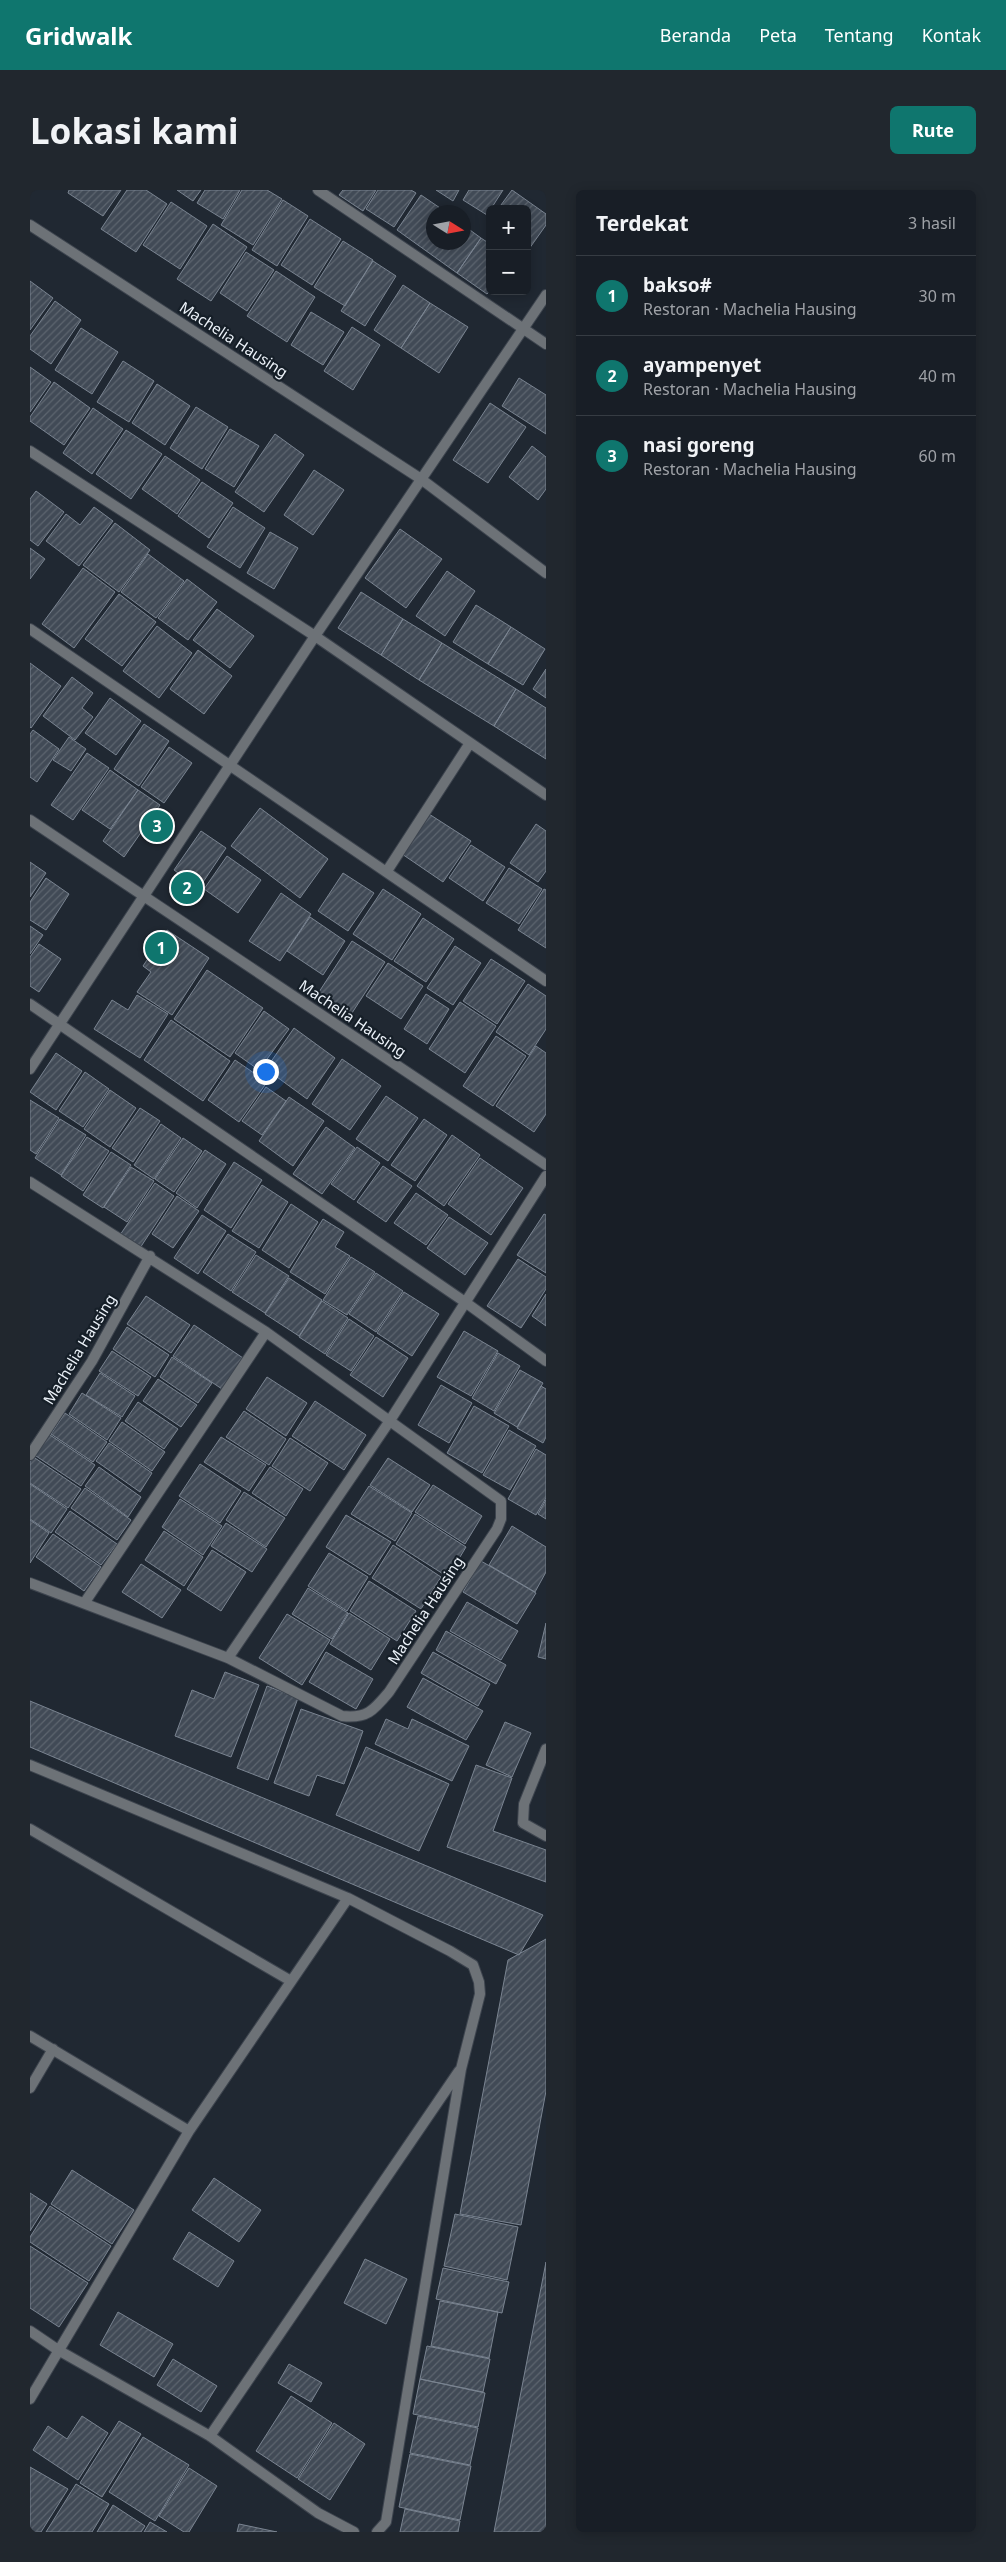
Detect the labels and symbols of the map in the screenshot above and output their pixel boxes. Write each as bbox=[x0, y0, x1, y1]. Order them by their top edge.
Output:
north arrow bbox=[426, 205, 471, 250]
street label: Machelia Hausing bbox=[176, 296, 292, 382]
pin: 3 bbox=[141, 807, 173, 845]
pin: 2 bbox=[171, 869, 203, 907]
pin: 1 bbox=[145, 929, 177, 967]
street label: Machelia Hausing bbox=[295, 975, 411, 1061]
your location bbox=[253, 1059, 279, 1085]
street label: Machelia Hausing bbox=[38, 1290, 120, 1408]
street label: Machelia Hausing bbox=[382, 1552, 468, 1668]

